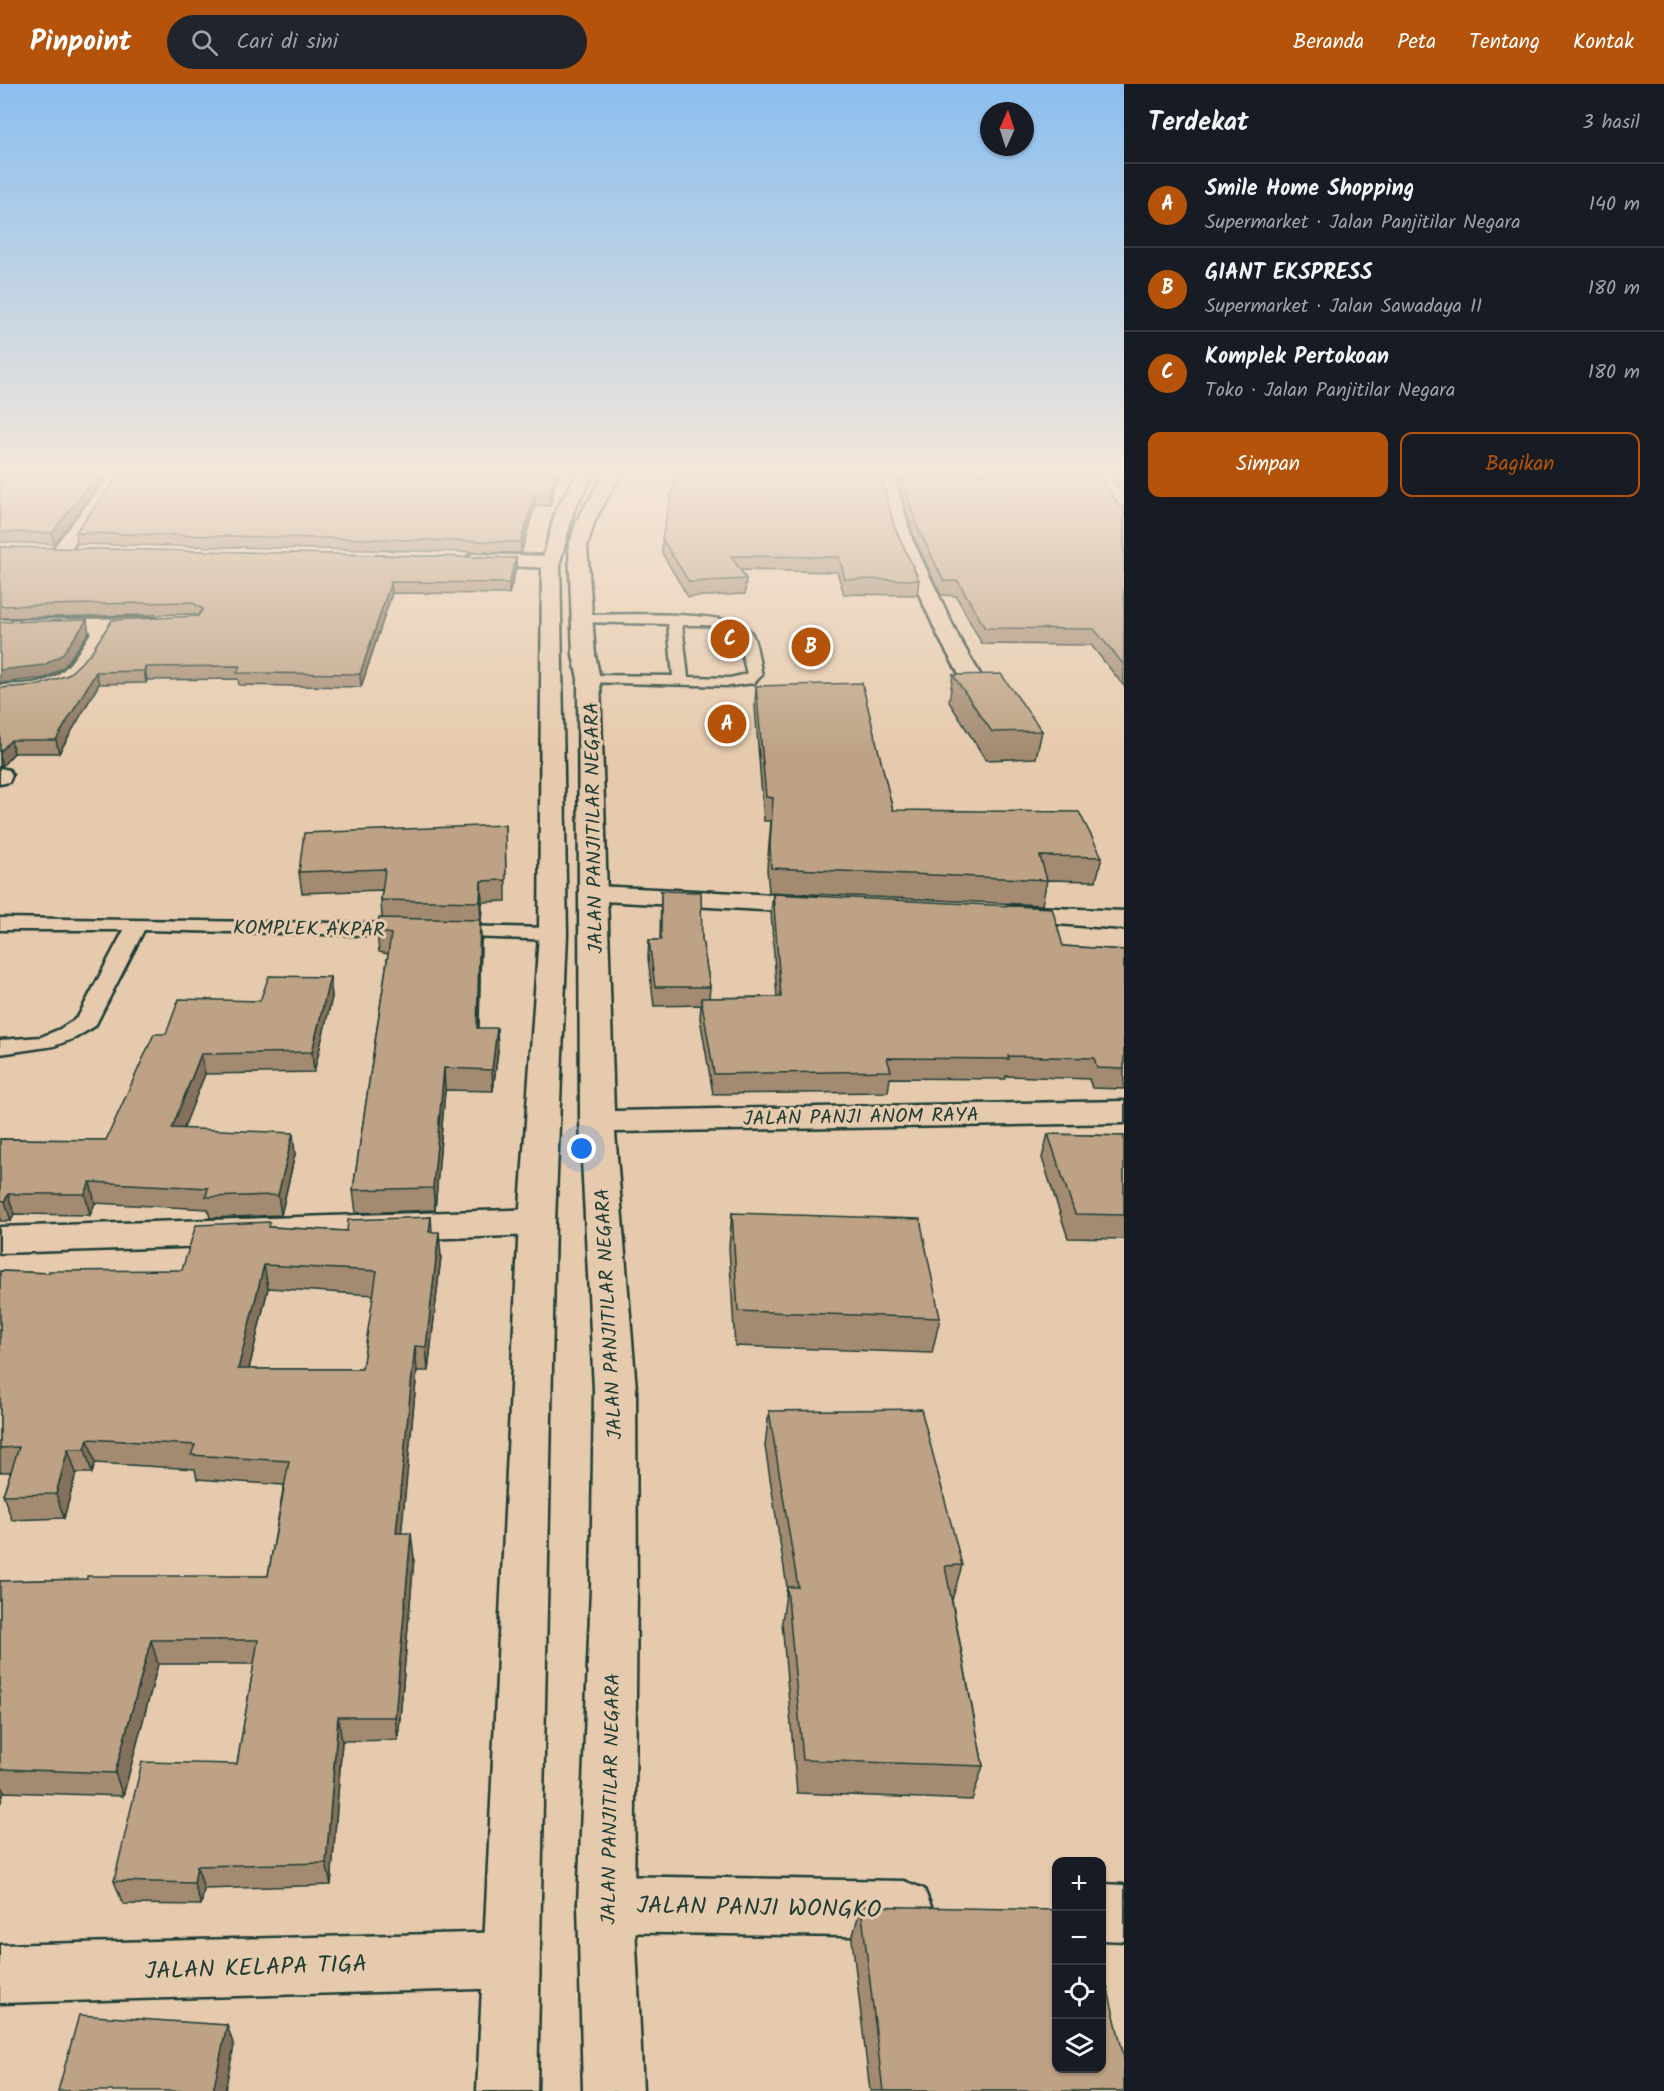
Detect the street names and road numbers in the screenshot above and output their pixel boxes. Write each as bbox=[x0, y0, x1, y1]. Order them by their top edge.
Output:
street label: JALAN PANJITILAR NEGARA bbox=[577, 702, 613, 954]
street label: KOMPLEK AKPAR bbox=[233, 913, 385, 947]
street label: JALAN PANJI ANOM RAYA bbox=[743, 1100, 979, 1136]
street label: JALAN PANJITILAR NEGARA bbox=[587, 1188, 633, 1440]
street label: JALAN PANJITILAR NEGARA bbox=[594, 1673, 630, 1925]
street label: JALAN PANJI WONGKO bbox=[636, 1887, 882, 1930]
street label: JALAN KELAPA TIGA bbox=[144, 1945, 368, 1992]

